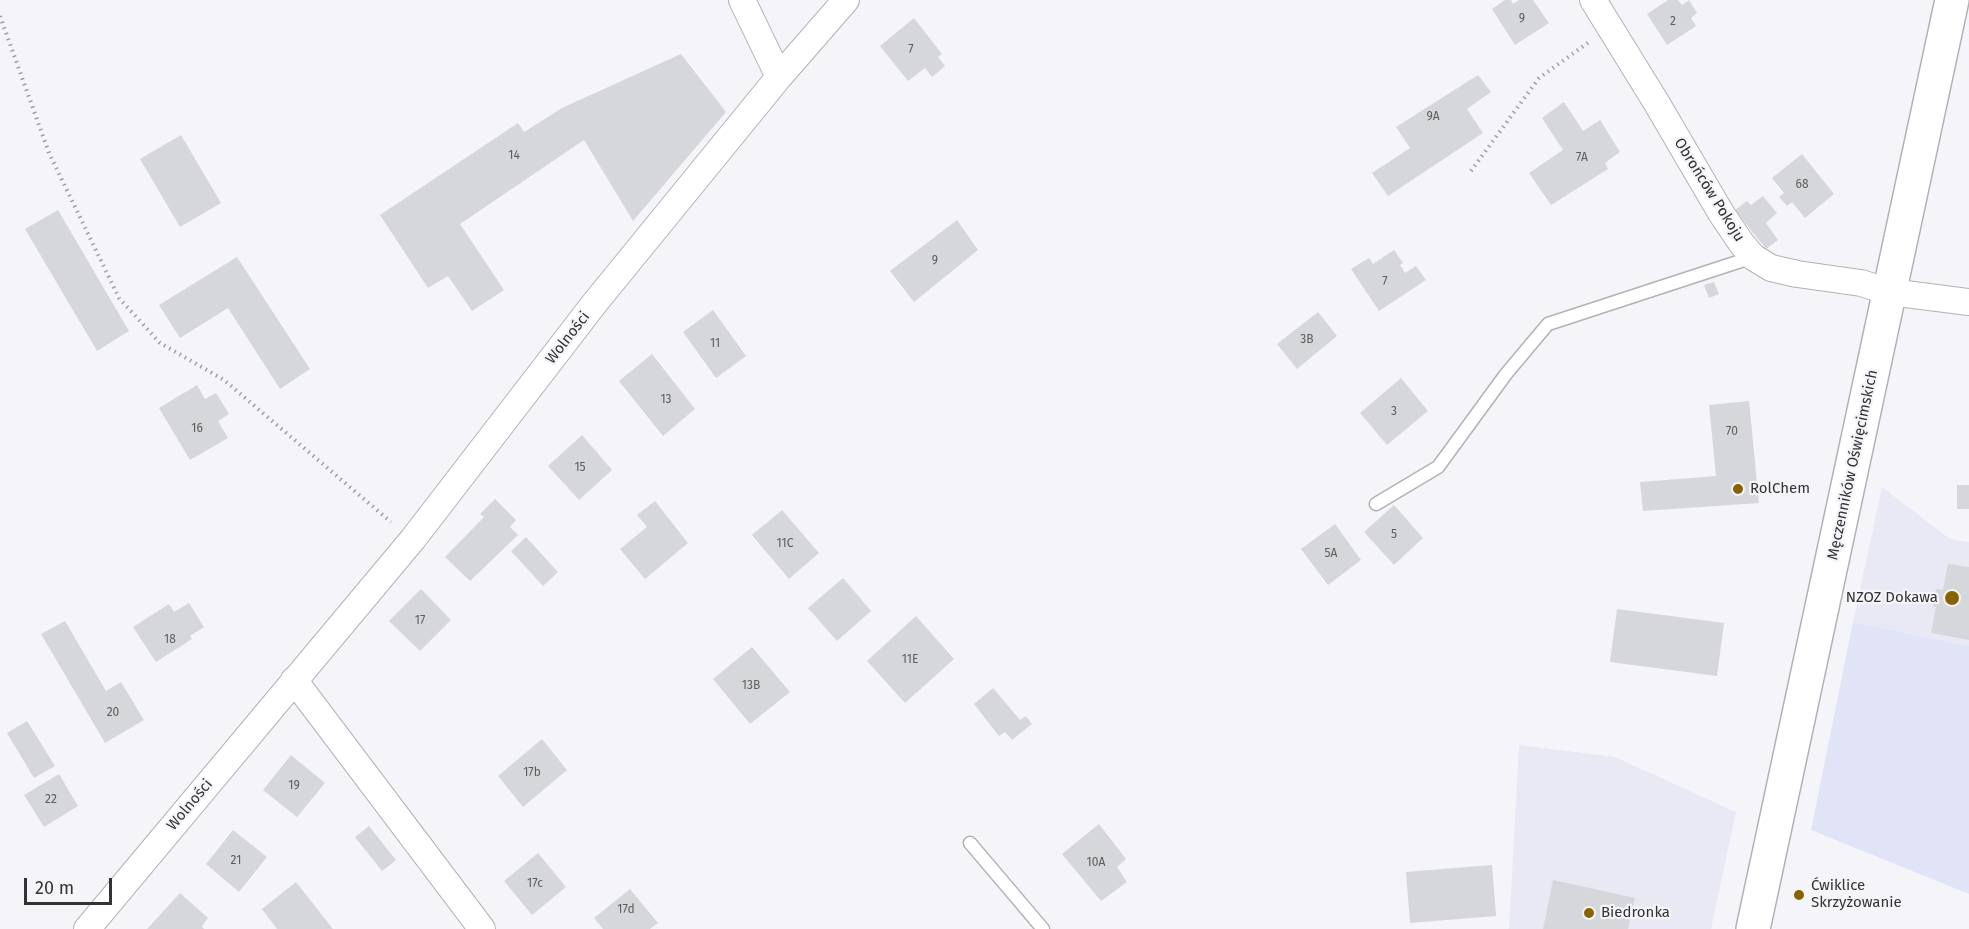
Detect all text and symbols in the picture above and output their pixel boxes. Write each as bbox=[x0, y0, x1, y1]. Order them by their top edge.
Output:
house number: 9 bbox=[1519, 12, 1525, 26]
house number: 2 bbox=[1670, 15, 1676, 29]
house number: 7 bbox=[908, 43, 914, 57]
house number: 9A bbox=[1426, 110, 1440, 124]
street label: Obrońców Pokoju bbox=[1670, 135, 1748, 245]
house number: 14 bbox=[508, 149, 520, 163]
house number: 7A bbox=[1576, 151, 1588, 165]
house number: 68 bbox=[1795, 178, 1809, 192]
house number: 9 bbox=[932, 254, 938, 268]
house number: 7 bbox=[1382, 275, 1388, 289]
street label: Wolności bbox=[542, 308, 594, 368]
house number: 3B bbox=[1300, 333, 1314, 347]
house number: 11 bbox=[710, 337, 720, 351]
street label: Męczenników Oświęcimskich bbox=[1824, 368, 1882, 562]
house number: 13 bbox=[660, 393, 672, 407]
house number: 3 bbox=[1391, 405, 1397, 419]
house number: 16 bbox=[191, 422, 203, 436]
house number: 70 bbox=[1726, 425, 1738, 439]
house number: 15 bbox=[574, 461, 586, 475]
place label: RolChem bbox=[1750, 480, 1810, 498]
marker: RolChem bbox=[1731, 482, 1745, 496]
house number: 5 bbox=[1391, 528, 1397, 542]
house number: 11C bbox=[777, 537, 793, 551]
house number: 5A bbox=[1325, 547, 1337, 561]
place label: NZOZ Dokawa bbox=[1846, 589, 1938, 607]
marker: NZOZ Dokawa bbox=[1943, 589, 1961, 607]
house number: 17 bbox=[415, 614, 425, 628]
house number: 18 bbox=[164, 633, 176, 647]
house number: 11E bbox=[902, 653, 918, 667]
house number: 13B bbox=[742, 679, 760, 693]
house number: 20 bbox=[107, 706, 119, 720]
house number: 17b bbox=[523, 766, 541, 780]
street label: Wolności bbox=[163, 776, 217, 834]
house number: 19 bbox=[288, 779, 300, 793]
house number: 22 bbox=[45, 793, 57, 807]
house number: 21 bbox=[231, 854, 241, 868]
house number: 10A bbox=[1087, 856, 1105, 870]
scale bar bbox=[27, 866, 116, 904]
text: 20 m bbox=[35, 877, 74, 899]
house number: 17c bbox=[527, 877, 543, 891]
place label: Ćwiklice Skrzyżowanie bbox=[1811, 877, 1902, 912]
marker: Ćwiklice Skrzyżowanie bbox=[1792, 888, 1806, 902]
house number: 17d bbox=[617, 903, 635, 917]
place label: Biedronka bbox=[1601, 904, 1670, 922]
marker: Biedronka bbox=[1582, 906, 1596, 920]

